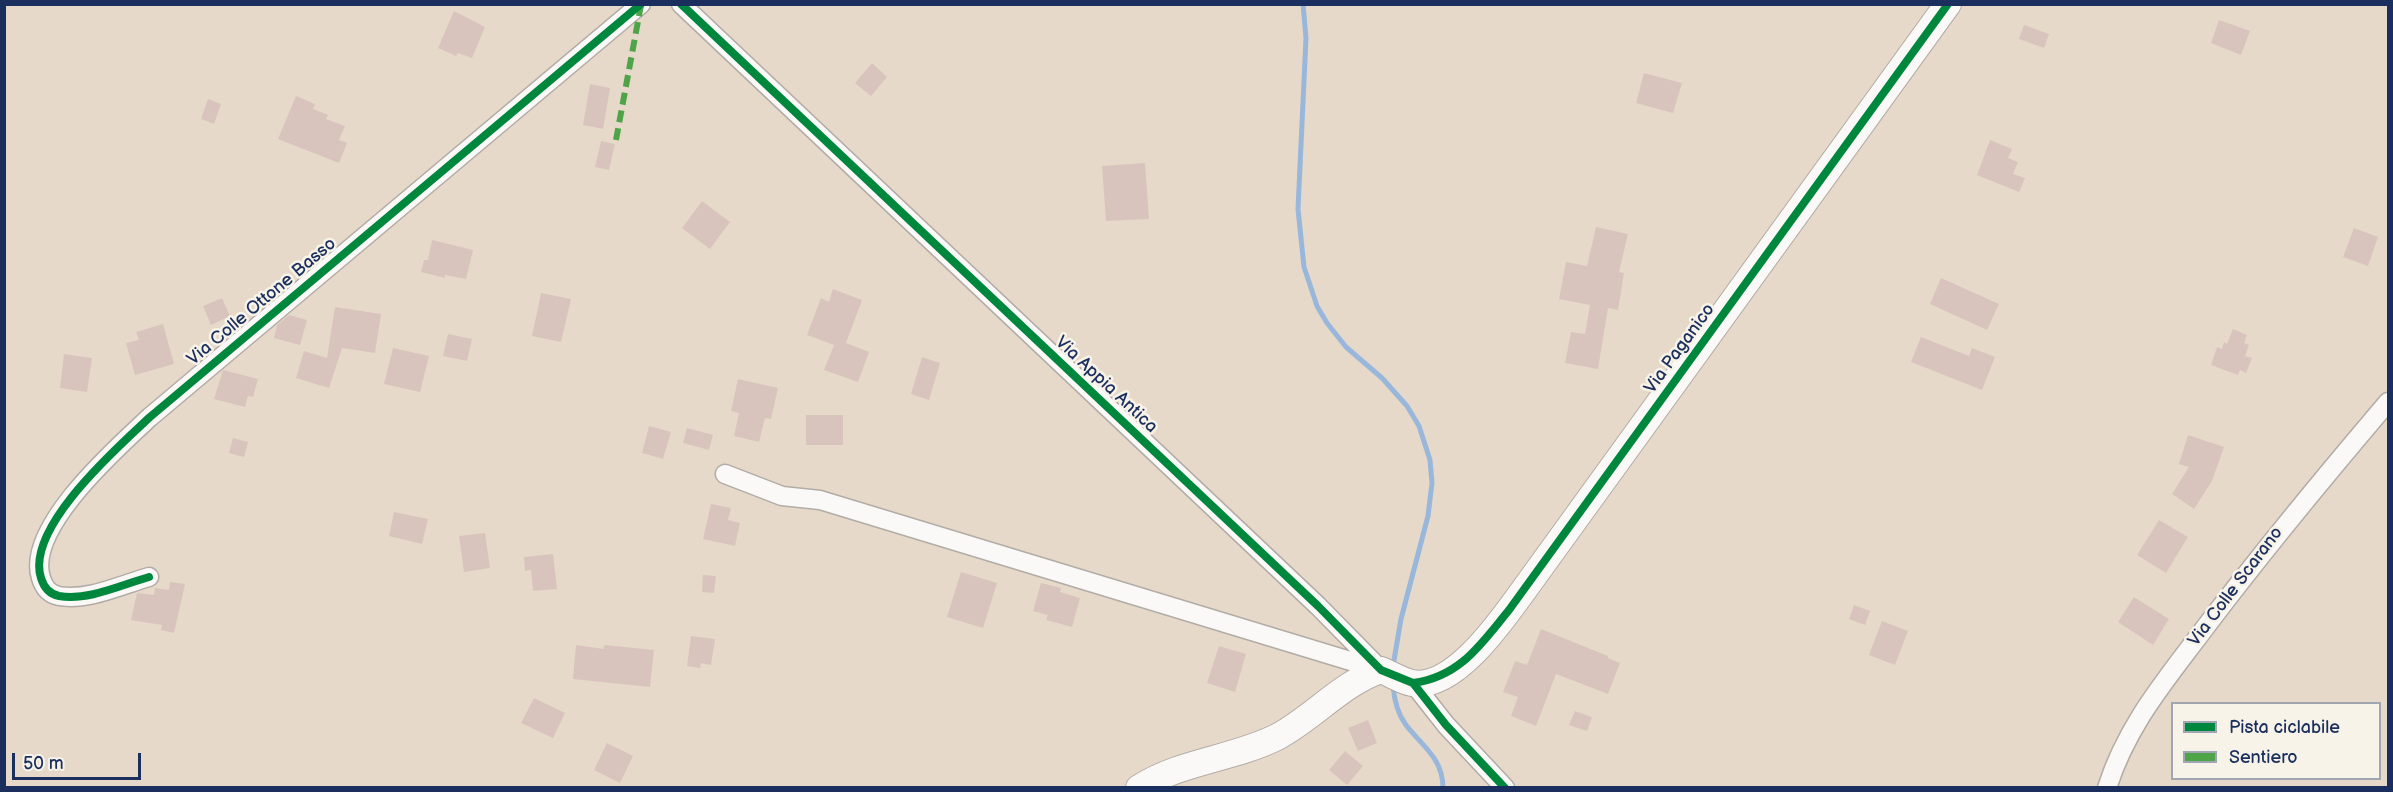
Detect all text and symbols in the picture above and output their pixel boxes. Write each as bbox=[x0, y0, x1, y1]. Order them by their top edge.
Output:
street label: Via Colle Ottone Basso bbox=[183, 233, 341, 371]
street label: Via Paganico bbox=[1640, 300, 1720, 398]
street label: Via Appia Antica bbox=[1050, 332, 1162, 438]
street label: Via Colle Scarano bbox=[2184, 523, 2288, 651]
legend bbox=[2171, 702, 2381, 780]
text: Pista ciclabile bbox=[2229, 717, 2340, 738]
scale bar bbox=[15, 741, 144, 779]
text: Sentiero bbox=[2229, 747, 2298, 768]
text: 50 m bbox=[23, 753, 64, 774]

